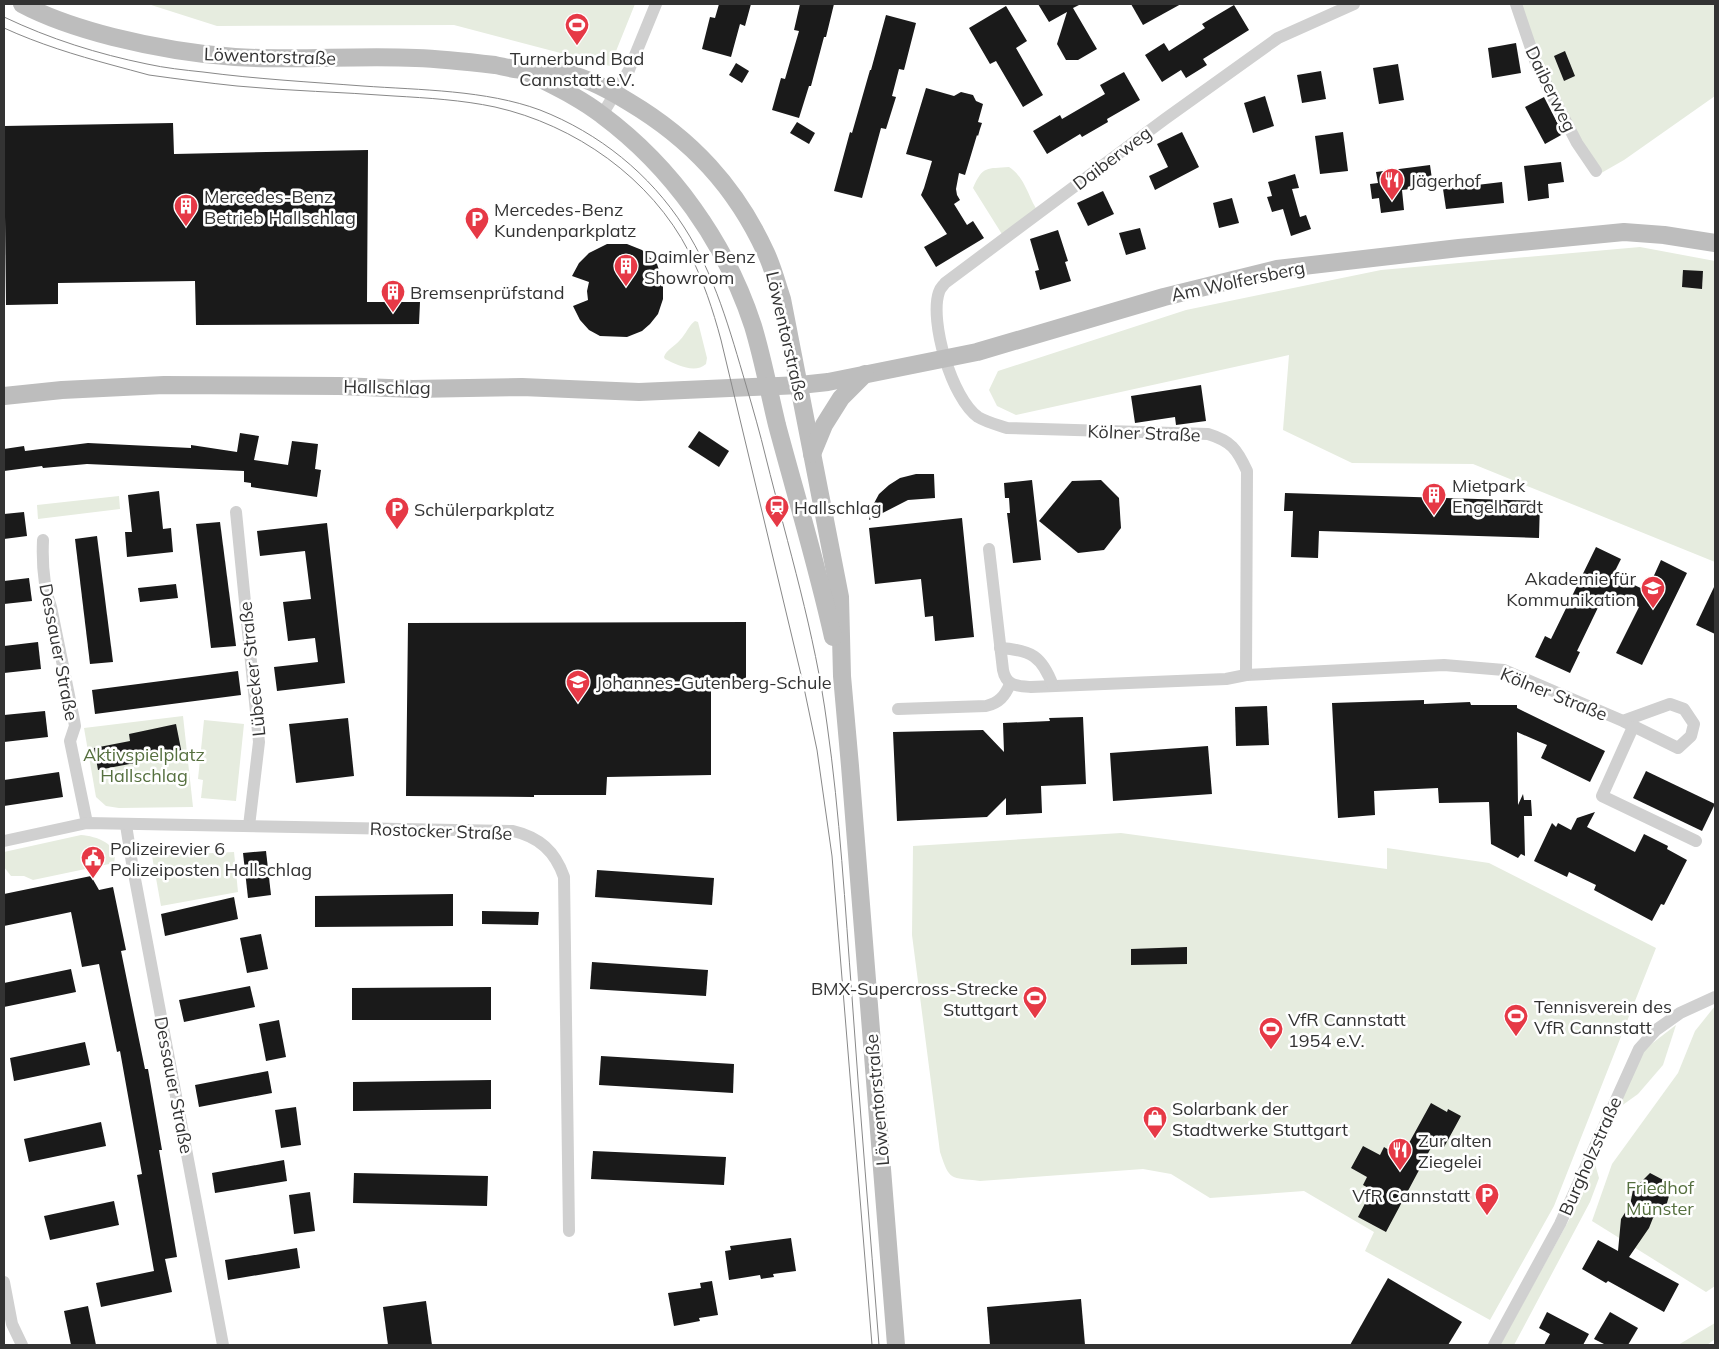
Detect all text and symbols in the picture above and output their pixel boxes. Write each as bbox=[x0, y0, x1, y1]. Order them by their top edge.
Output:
sports icon: Turnerbund Bad Cannstatt e.V. bbox=[564, 12, 590, 46]
street label: Löwentorstraße bbox=[204, 42, 336, 70]
street label: Daiberweg bbox=[1520, 42, 1582, 136]
place label: Turnerbund Bad Cannstatt e.V. bbox=[510, 47, 644, 91]
street label: Daiberweg bbox=[1068, 121, 1156, 195]
restaurant icon: Jägerhof bbox=[1379, 167, 1405, 201]
place label: Jägerhof bbox=[1410, 169, 1482, 192]
place label: Mercedes-Benz Betrieb Hallschlag bbox=[204, 185, 356, 229]
building icon: Mercedes-Benz Betrieb Hallschlag bbox=[173, 193, 199, 227]
place label: Mercedes-Benz Kundenparkplatz bbox=[494, 198, 636, 242]
parking icon: Mercedes-Benz Kundenparkplatz bbox=[464, 206, 490, 240]
place label: Daimler Benz Showroom bbox=[644, 245, 756, 289]
building icon: Daimler Benz Showroom bbox=[613, 253, 639, 287]
street label: Am Wolfersberg bbox=[1169, 256, 1307, 306]
street label: Löwentorstraße bbox=[761, 269, 813, 403]
building icon: Bremsenprüfstand bbox=[380, 279, 406, 313]
place label: Bremsenprüfstand bbox=[410, 281, 565, 304]
street label: Hallschlag bbox=[343, 375, 431, 399]
street label: Kölner Straße bbox=[1087, 420, 1201, 446]
place label: Mietpark Engelhardt bbox=[1452, 474, 1543, 518]
building icon: Mietpark Engelhardt bbox=[1421, 482, 1447, 516]
station icon: Hallschlag bbox=[764, 494, 790, 528]
parking icon: Schülerparkplatz bbox=[384, 496, 410, 530]
place label: Hallschlag bbox=[794, 496, 881, 519]
place label: Schülerparkplatz bbox=[414, 498, 555, 521]
place label: Akademie für Kommunikation bbox=[1506, 567, 1636, 611]
school or university icon: Akademie für Kommunikation bbox=[1640, 575, 1666, 609]
street label: Dessauer Straße bbox=[34, 581, 84, 723]
street label: Lübecker Straße bbox=[233, 600, 271, 738]
street label: Kölner Straße bbox=[1497, 662, 1611, 726]
school or university icon: Johannes-Gutenberg-Schule bbox=[565, 669, 591, 703]
place label: Johannes-Gutenberg-Schule bbox=[596, 671, 832, 694]
park label: Aktivspielplatz Hallschlag bbox=[83, 743, 205, 787]
street label: Rostocker Straße bbox=[369, 817, 513, 845]
place label: Polizeirevier 6 Polizeiposten Hallschlag bbox=[110, 837, 312, 881]
public building icon: Polizeirevier 6 Polizeiposten Hallschlag bbox=[80, 845, 106, 879]
place label: BMX-Supercross-Strecke Stuttgart bbox=[811, 977, 1018, 1021]
sports icon: BMX-Supercross-Strecke Stuttgart bbox=[1022, 985, 1048, 1019]
place label: Tennisverein des VfR Cannstatt bbox=[1534, 995, 1672, 1039]
sports icon: Tennisverein des VfR Cannstatt bbox=[1503, 1003, 1529, 1037]
place label: VfR Cannstatt 1954 e.V. bbox=[1288, 1008, 1406, 1052]
street label: Dessauer Straße bbox=[149, 1014, 199, 1156]
sports icon: VfR Cannstatt 1954 e.V. bbox=[1258, 1016, 1284, 1050]
street label: Löwentorstraße bbox=[860, 1033, 894, 1167]
street label: Burgholzstraße bbox=[1553, 1093, 1627, 1219]
place label: Solarbank der Stadtwerke Stuttgart bbox=[1172, 1097, 1348, 1141]
shop icon: Solarbank der Stadtwerke Stuttgart bbox=[1142, 1105, 1168, 1139]
place label: Zur alten Ziegelei bbox=[1418, 1129, 1492, 1173]
restaurant icon: Zur alten Ziegelei bbox=[1387, 1137, 1413, 1171]
park label: Friedhof Münster bbox=[1626, 1176, 1695, 1220]
parking icon: VfR Cannstatt bbox=[1474, 1182, 1500, 1216]
place label: VfR Cannstatt bbox=[1352, 1184, 1470, 1207]

